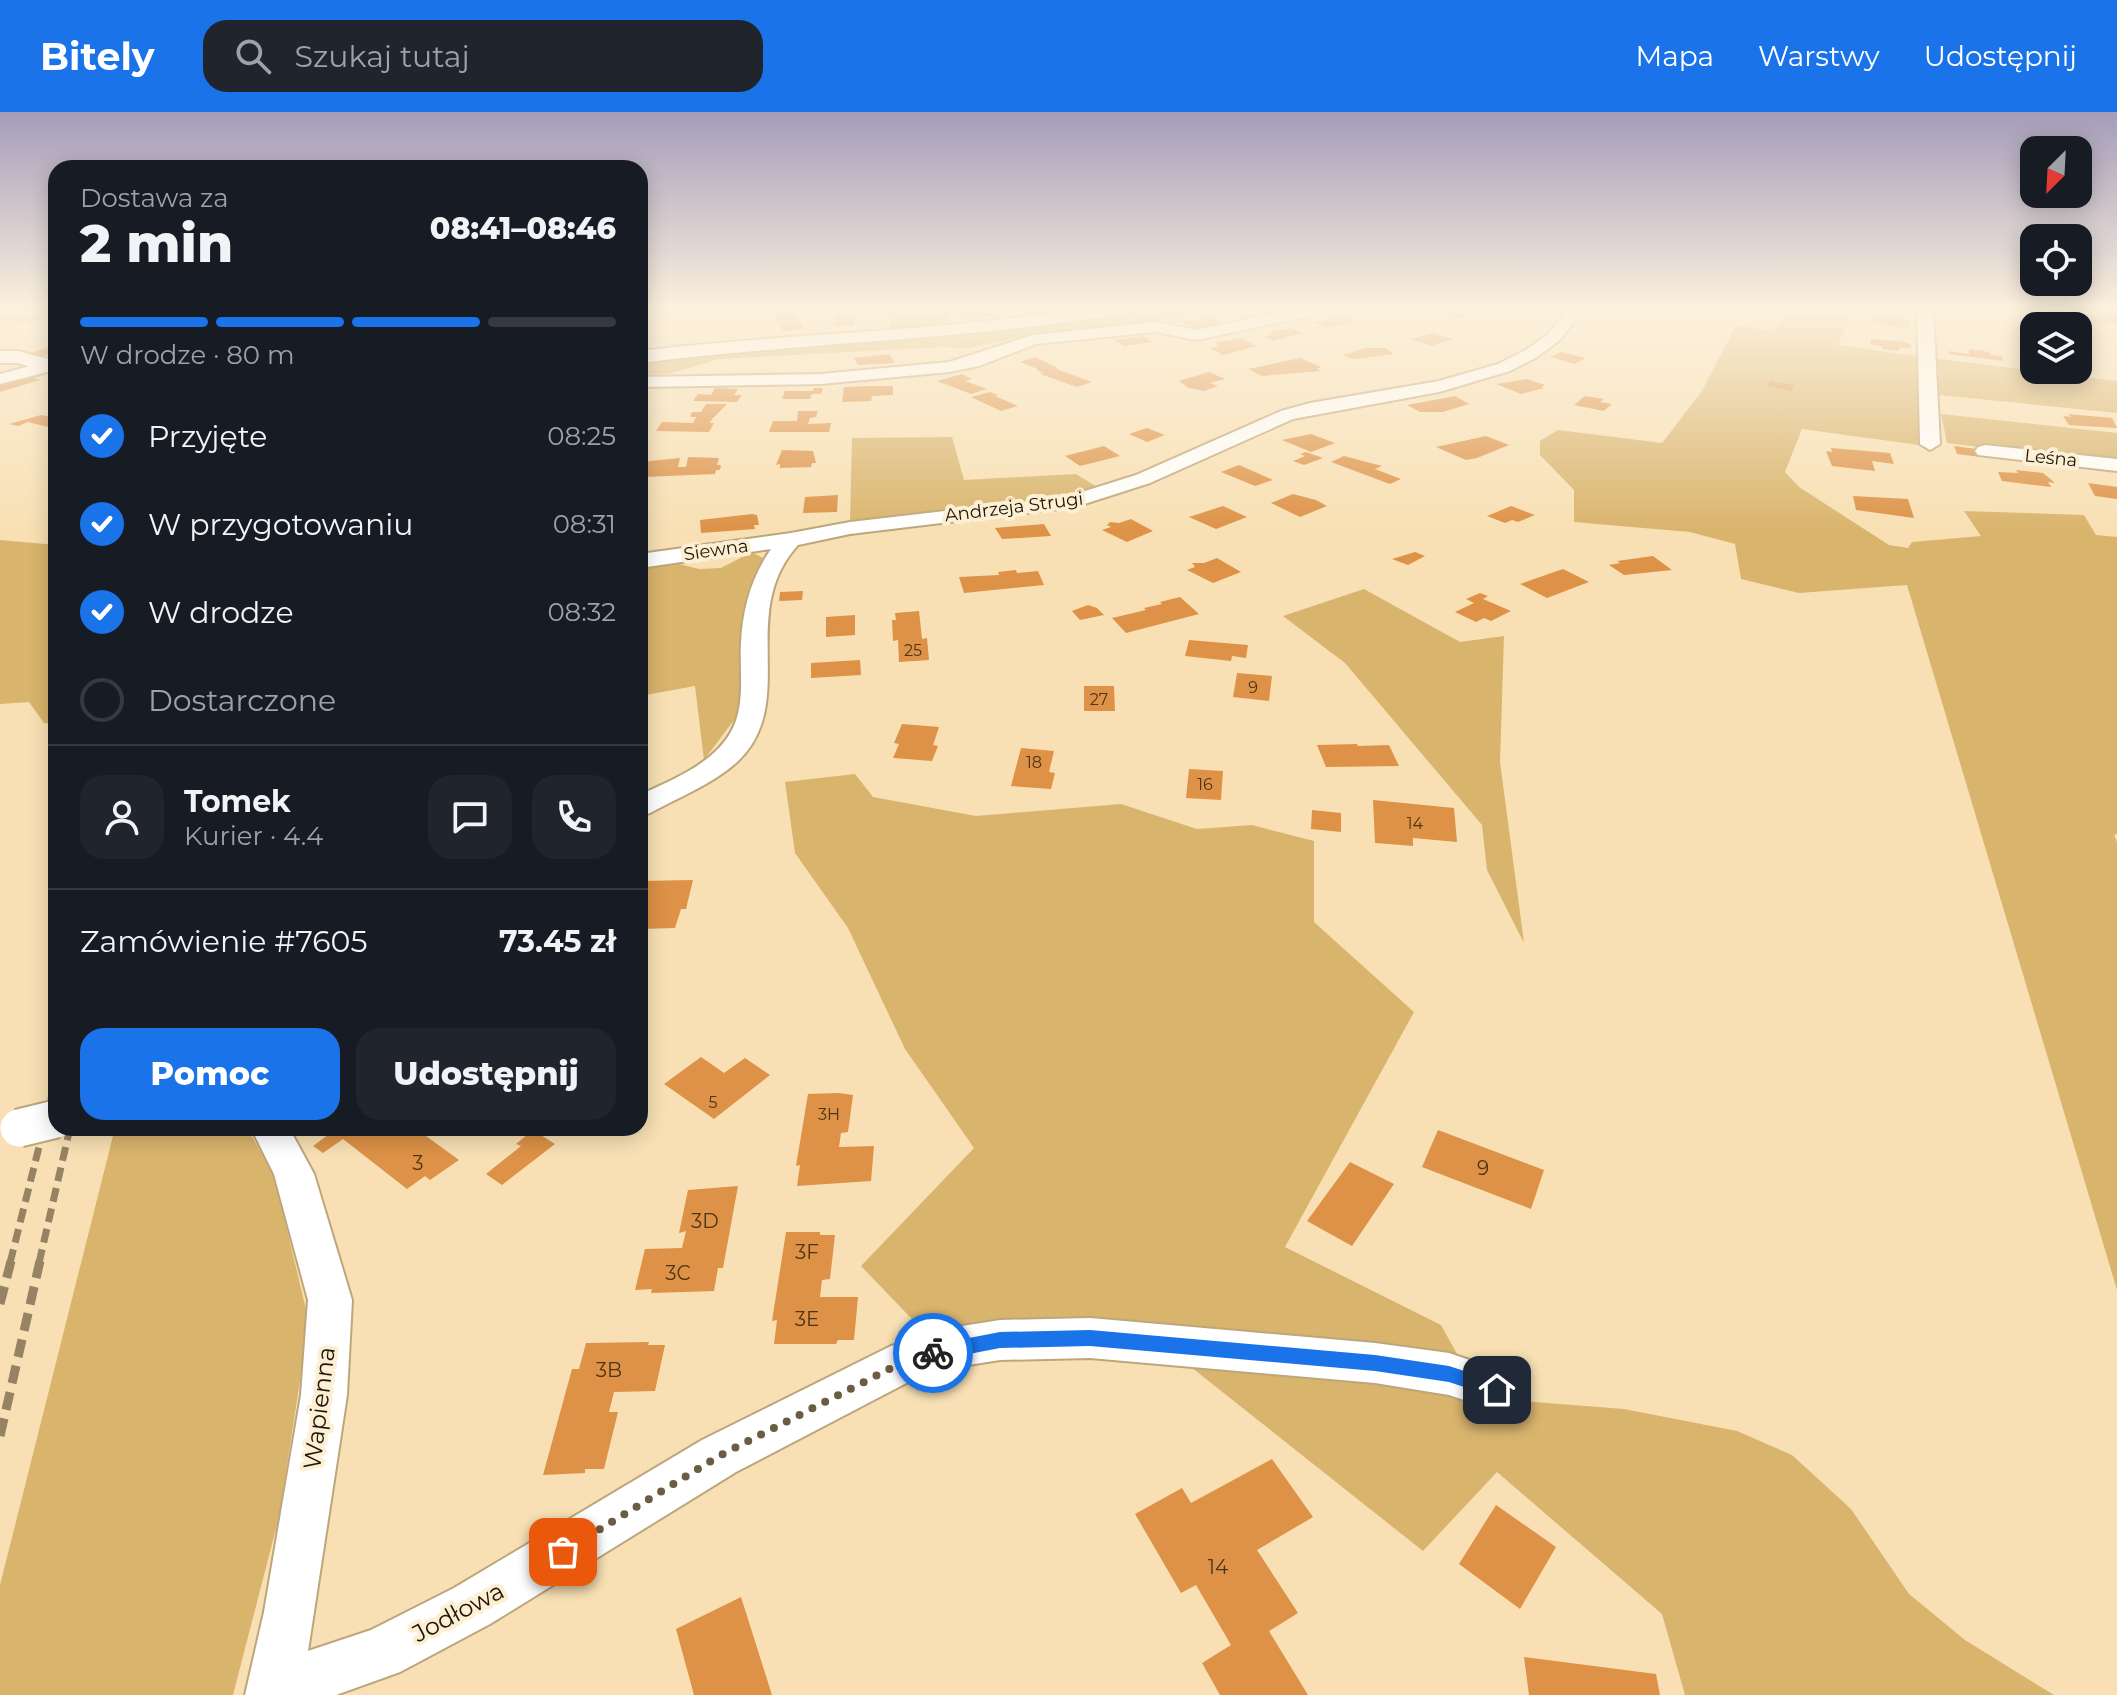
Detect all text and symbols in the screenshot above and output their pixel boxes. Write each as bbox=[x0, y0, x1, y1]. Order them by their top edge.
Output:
search box bbox=[203, 20, 763, 92]
text: Bitely bbox=[40, 33, 155, 80]
icon: search bbox=[231, 34, 275, 78]
text: Szukaj tutaj bbox=[295, 38, 470, 75]
text: Mapa bbox=[1635, 39, 1714, 73]
text: Warstwy bbox=[1758, 39, 1880, 73]
text: Udostępnij bbox=[1924, 39, 2077, 73]
north arrow bbox=[2020, 136, 2092, 208]
map controls bbox=[2020, 136, 2092, 384]
text: Dostawa za bbox=[80, 182, 229, 214]
text: 08:41–08:46 bbox=[430, 210, 616, 247]
text: 2 min bbox=[80, 212, 233, 275]
button: locate bbox=[2020, 224, 2092, 296]
button: layers bbox=[2020, 312, 2092, 384]
text: W drodze · 80 m bbox=[80, 339, 295, 371]
icon: check bbox=[80, 414, 124, 458]
text: Przyjęte bbox=[148, 418, 267, 455]
text: 08:25 bbox=[547, 420, 616, 452]
street label: Leśna bbox=[2024, 444, 2078, 472]
street label: Andrzeja Strugi bbox=[943, 488, 1085, 526]
icon: check bbox=[80, 502, 124, 546]
text: W przygotowaniu bbox=[148, 506, 414, 543]
text: 08:31 bbox=[553, 508, 616, 540]
street label: Siewna bbox=[682, 535, 750, 565]
icon: check bbox=[80, 590, 124, 634]
text: W drodze bbox=[148, 594, 294, 631]
text: 08:32 bbox=[547, 596, 616, 628]
house number: 25 bbox=[904, 641, 922, 660]
house number: 9 bbox=[1248, 678, 1258, 697]
text: Dostarczone bbox=[148, 682, 336, 719]
house number: 27 bbox=[1090, 690, 1108, 709]
house number: 18 bbox=[1026, 753, 1042, 772]
button: person bbox=[80, 775, 164, 859]
button: chat bbox=[428, 775, 512, 859]
button: phone bbox=[532, 775, 616, 859]
house number: 16 bbox=[1197, 775, 1213, 794]
text: Tomek bbox=[184, 783, 291, 820]
house number: 14 bbox=[1407, 814, 1424, 833]
text: Kurier · 4.4 bbox=[184, 820, 323, 852]
text: Zamówienie #7605 bbox=[80, 923, 367, 960]
text: 73.45 zł bbox=[499, 923, 616, 960]
button: Pomoc bbox=[80, 1028, 340, 1120]
button: Udostępnij bbox=[356, 1028, 616, 1120]
house number: 5 bbox=[708, 1093, 718, 1112]
house number: 3H bbox=[818, 1105, 840, 1124]
house number: 3 bbox=[412, 1151, 424, 1175]
house number: 9 bbox=[1477, 1156, 1489, 1180]
house number: 3D bbox=[691, 1209, 719, 1233]
house number: 3F bbox=[795, 1240, 819, 1264]
house number: 3C bbox=[665, 1261, 691, 1285]
house number: 3E bbox=[795, 1307, 819, 1331]
courier bbox=[893, 1313, 973, 1393]
icon: bike bbox=[911, 1331, 955, 1375]
street label: Wapienna bbox=[297, 1345, 341, 1471]
pin bbox=[1463, 1356, 1531, 1424]
house number: 3B bbox=[596, 1358, 622, 1382]
icon: home bbox=[1475, 1368, 1519, 1412]
pin bbox=[529, 1518, 597, 1586]
icon: bag bbox=[541, 1530, 585, 1574]
house number: 14 bbox=[1208, 1555, 1228, 1579]
street label: Jodłowa bbox=[406, 1576, 509, 1649]

